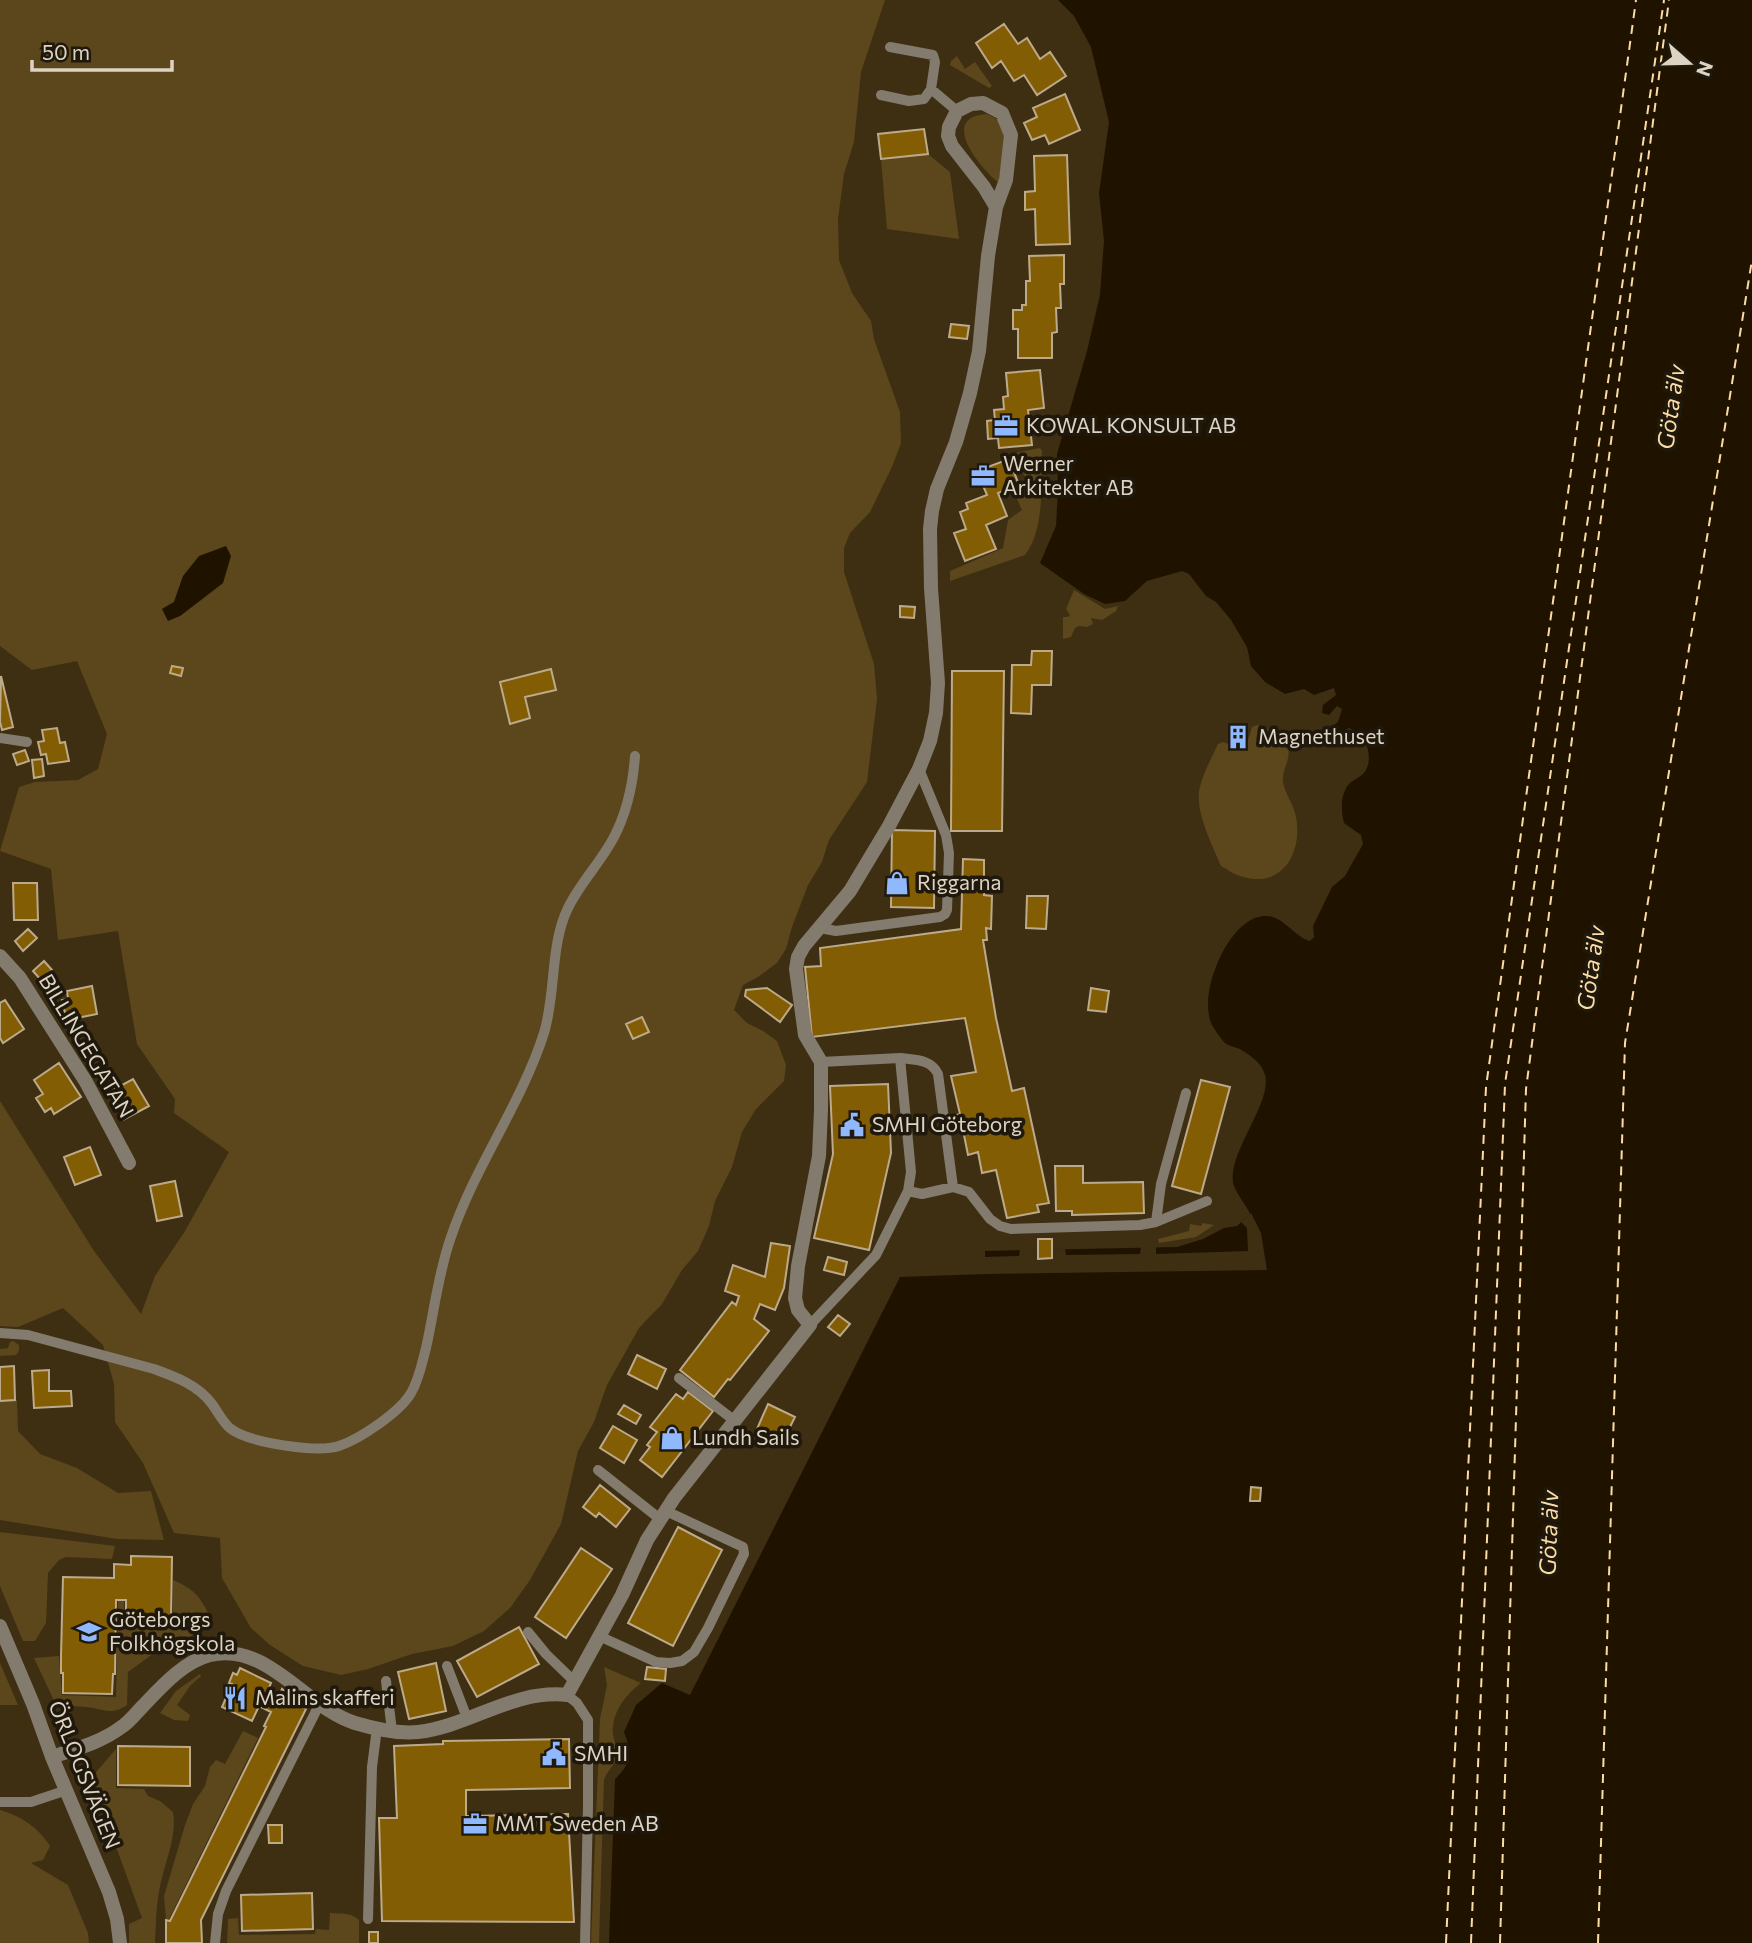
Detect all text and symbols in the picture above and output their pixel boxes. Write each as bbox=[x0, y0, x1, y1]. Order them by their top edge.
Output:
scale bar bbox=[32, 28, 172, 72]
north arrow bbox=[1654, 28, 1724, 98]
text: 50 m bbox=[42, 39, 90, 64]
text: N bbox=[1692, 58, 1719, 80]
water label: Göta älv bbox=[1650, 361, 1690, 451]
office icon: KOWAL KONSULT AB bbox=[992, 412, 1020, 440]
place label: KOWAL KONSULT AB bbox=[1026, 412, 1236, 437]
place label: Werner Arkitekter AB bbox=[1003, 450, 1134, 499]
office icon: Werner Arkitekter AB bbox=[969, 462, 997, 490]
building icon: Magnethuset bbox=[1224, 723, 1252, 751]
place label: Magnethuset bbox=[1258, 723, 1385, 748]
shop icon: Riggarna bbox=[883, 869, 911, 897]
place label: Riggarna bbox=[917, 869, 1001, 894]
water label: Göta älv bbox=[1570, 922, 1610, 1012]
street label: BILLINGEGATAN bbox=[35, 969, 140, 1122]
public building icon: SMHI Göteborg bbox=[838, 1111, 866, 1139]
place label: SMHI Göteborg bbox=[872, 1111, 1022, 1136]
shop icon: Lundh Sails bbox=[658, 1424, 686, 1452]
place label: Lundh Sails bbox=[692, 1424, 800, 1449]
water label: Göta älv bbox=[1533, 1488, 1564, 1576]
place label: Göteborgs Folkhögskola bbox=[109, 1606, 235, 1655]
school or university icon: Göteborgs Folkhögskola bbox=[75, 1618, 103, 1646]
restaurant icon: Malins skafferi bbox=[221, 1684, 249, 1712]
place label: Malins skafferi bbox=[255, 1684, 395, 1709]
street label: ÖRLOGSVÄGEN bbox=[44, 1697, 127, 1852]
public building icon: SMHI bbox=[540, 1740, 568, 1768]
place label: SMHI bbox=[574, 1740, 628, 1765]
office icon: MMT Sweden AB bbox=[461, 1810, 489, 1838]
place label: MMT Sweden AB bbox=[495, 1810, 659, 1835]

